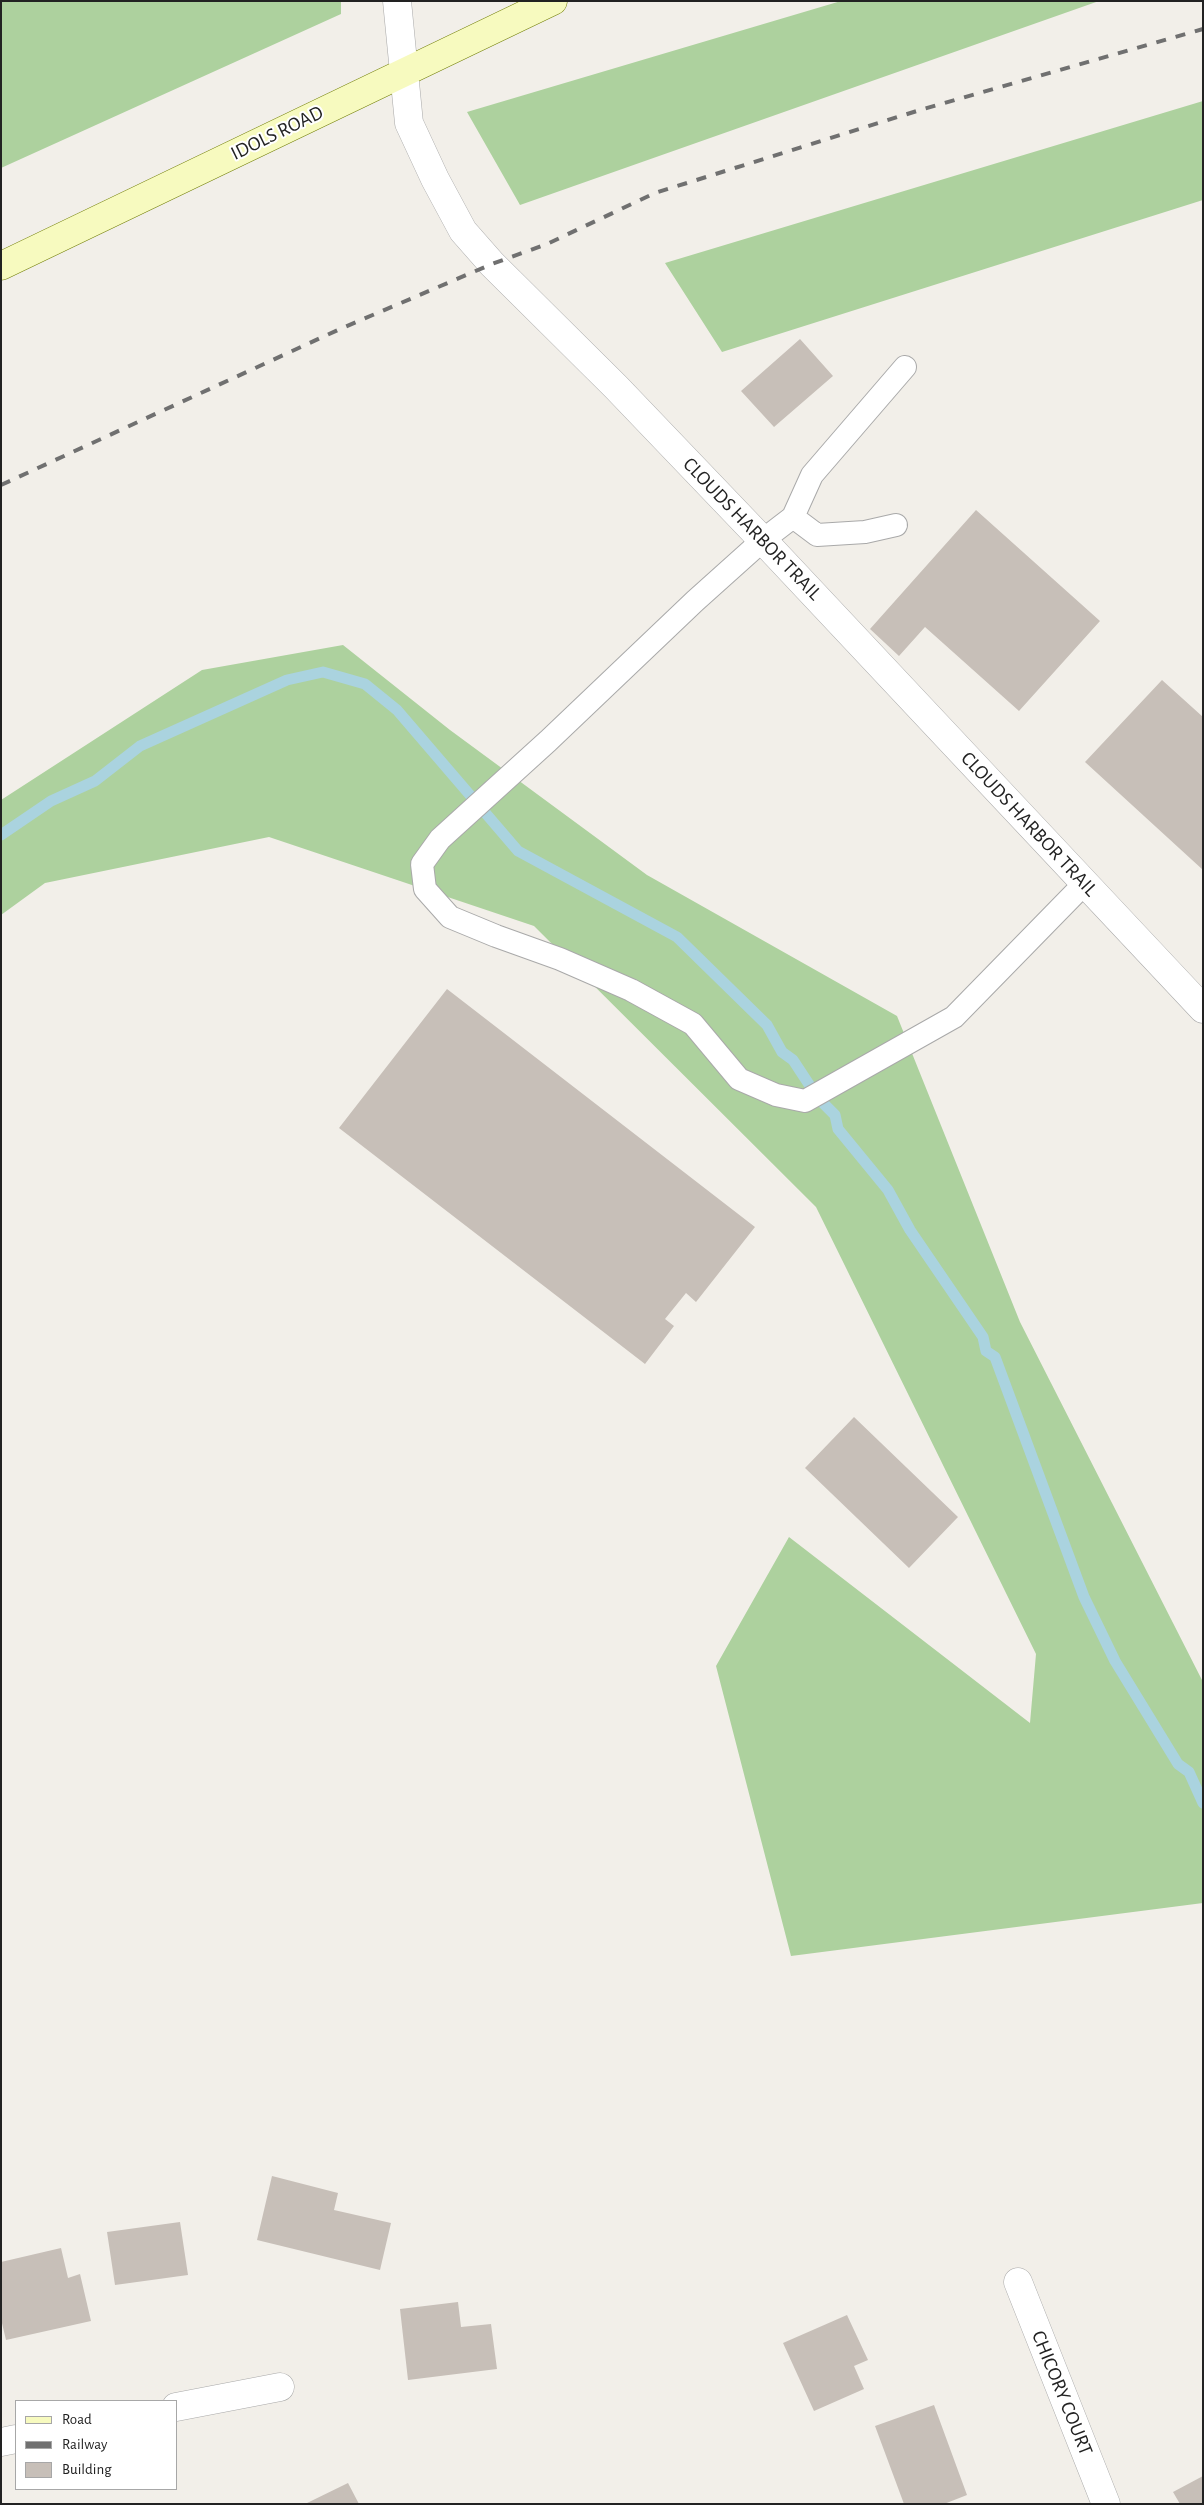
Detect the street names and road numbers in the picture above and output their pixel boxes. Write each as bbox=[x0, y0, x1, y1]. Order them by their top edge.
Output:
street label: IDOLS ROAD bbox=[227, 100, 327, 166]
street label: CLOUDS HARBOR TRAIL bbox=[678, 453, 826, 605]
street label: CLOUDS HARBOR TRAIL bbox=[956, 747, 1102, 901]
street label: CHICORY COURT bbox=[1026, 2327, 1098, 2459]

